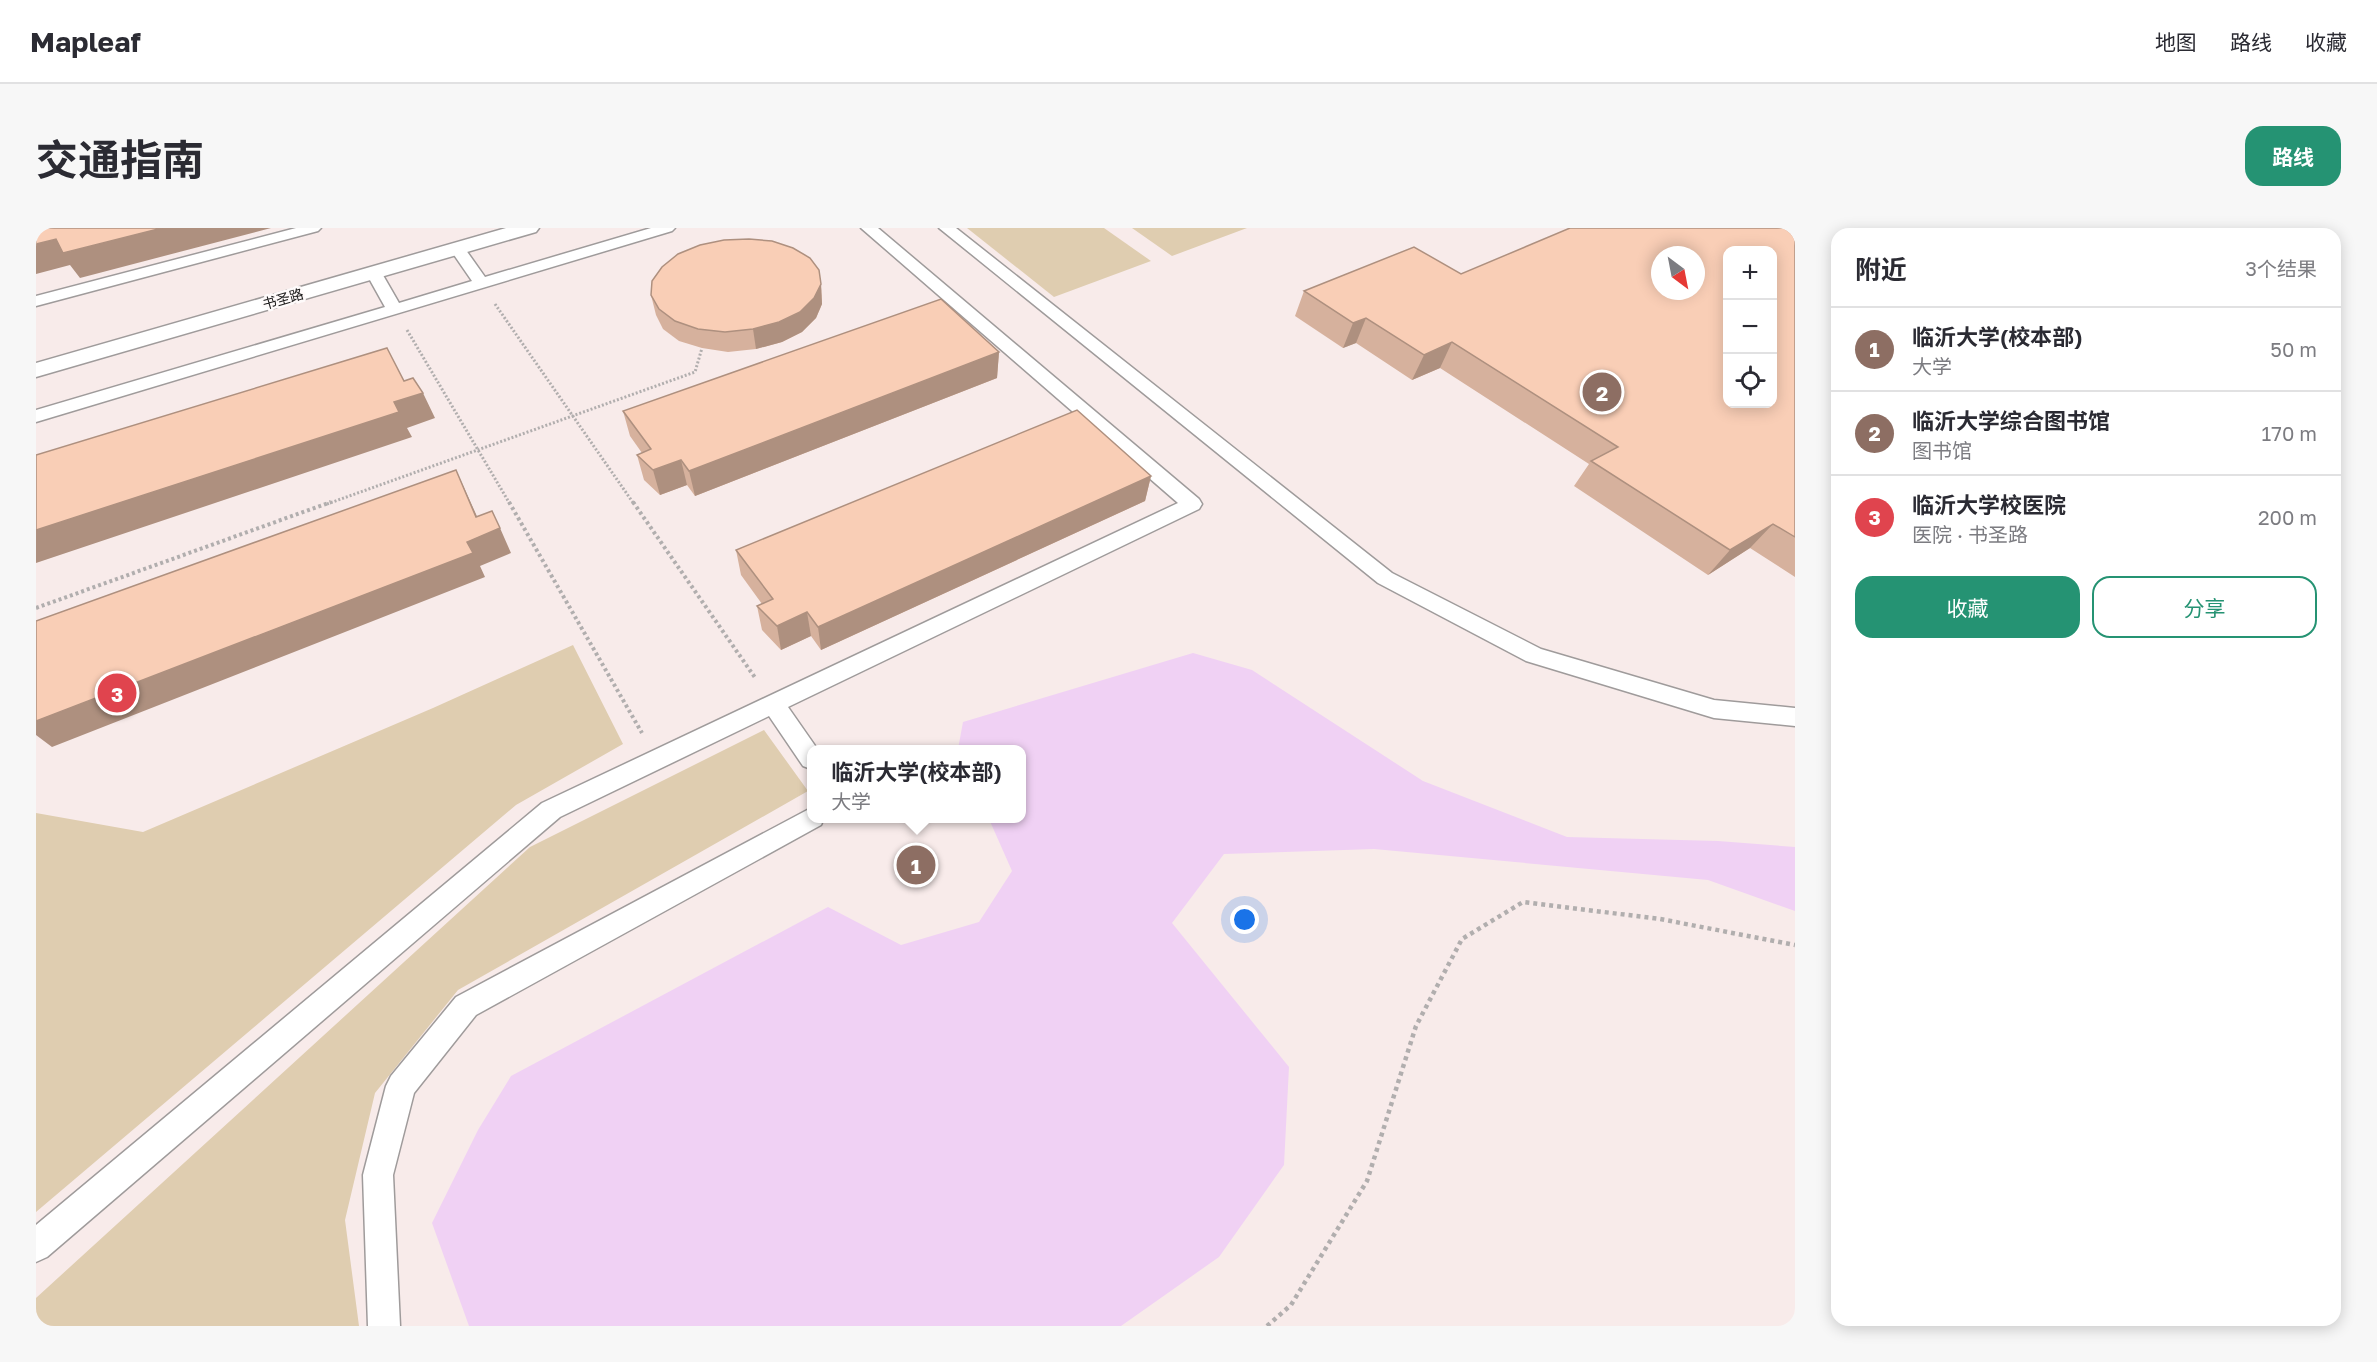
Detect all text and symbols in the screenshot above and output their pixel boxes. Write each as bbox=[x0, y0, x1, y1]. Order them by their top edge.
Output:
text: Mapleaf bbox=[30, 25, 141, 58]
text: 地图 bbox=[2155, 29, 2197, 55]
text: 路线 bbox=[2230, 29, 2272, 55]
text: 收藏 bbox=[2305, 29, 2347, 55]
button: 路线 bbox=[2245, 126, 2341, 186]
text: 交通指南 bbox=[36, 134, 204, 184]
north arrow bbox=[1651, 246, 1705, 300]
map controls bbox=[1723, 246, 1777, 408]
button: + bbox=[1723, 246, 1777, 300]
text: 附近 bbox=[1855, 254, 1907, 285]
text: 3个结果 bbox=[2245, 256, 2317, 280]
street label: 书圣路 bbox=[260, 285, 305, 312]
button: − bbox=[1723, 300, 1777, 354]
text: 临沂大学(校本部) bbox=[1912, 323, 2083, 350]
text: 1 bbox=[1869, 337, 1880, 361]
text: 50 m bbox=[2270, 337, 2317, 361]
button: locate bbox=[1723, 354, 1777, 408]
text: 大学 bbox=[1912, 354, 1952, 378]
pin: 2 bbox=[1582, 370, 1622, 414]
text: 临沂大学综合图书馆 bbox=[1912, 407, 2110, 434]
text: 2 bbox=[1868, 421, 1881, 445]
text: 170 m bbox=[2262, 421, 2317, 445]
text: 图书馆 bbox=[1912, 438, 1972, 462]
text: 临沂大学校医院 bbox=[1912, 491, 2066, 518]
text: 3 bbox=[1868, 505, 1881, 529]
text: 200 m bbox=[2258, 505, 2317, 529]
text: 医院 · 书圣路 bbox=[1912, 522, 2028, 546]
button: 收藏 bbox=[1855, 576, 2080, 638]
button: 分享 bbox=[2092, 576, 2317, 638]
pin: 3 bbox=[98, 670, 136, 716]
popup bbox=[807, 745, 1026, 823]
text: 临沂大学(校本部) bbox=[831, 758, 1002, 785]
text: 大学 bbox=[831, 789, 871, 813]
pin: 1 bbox=[896, 842, 936, 888]
your location bbox=[1230, 905, 1259, 934]

